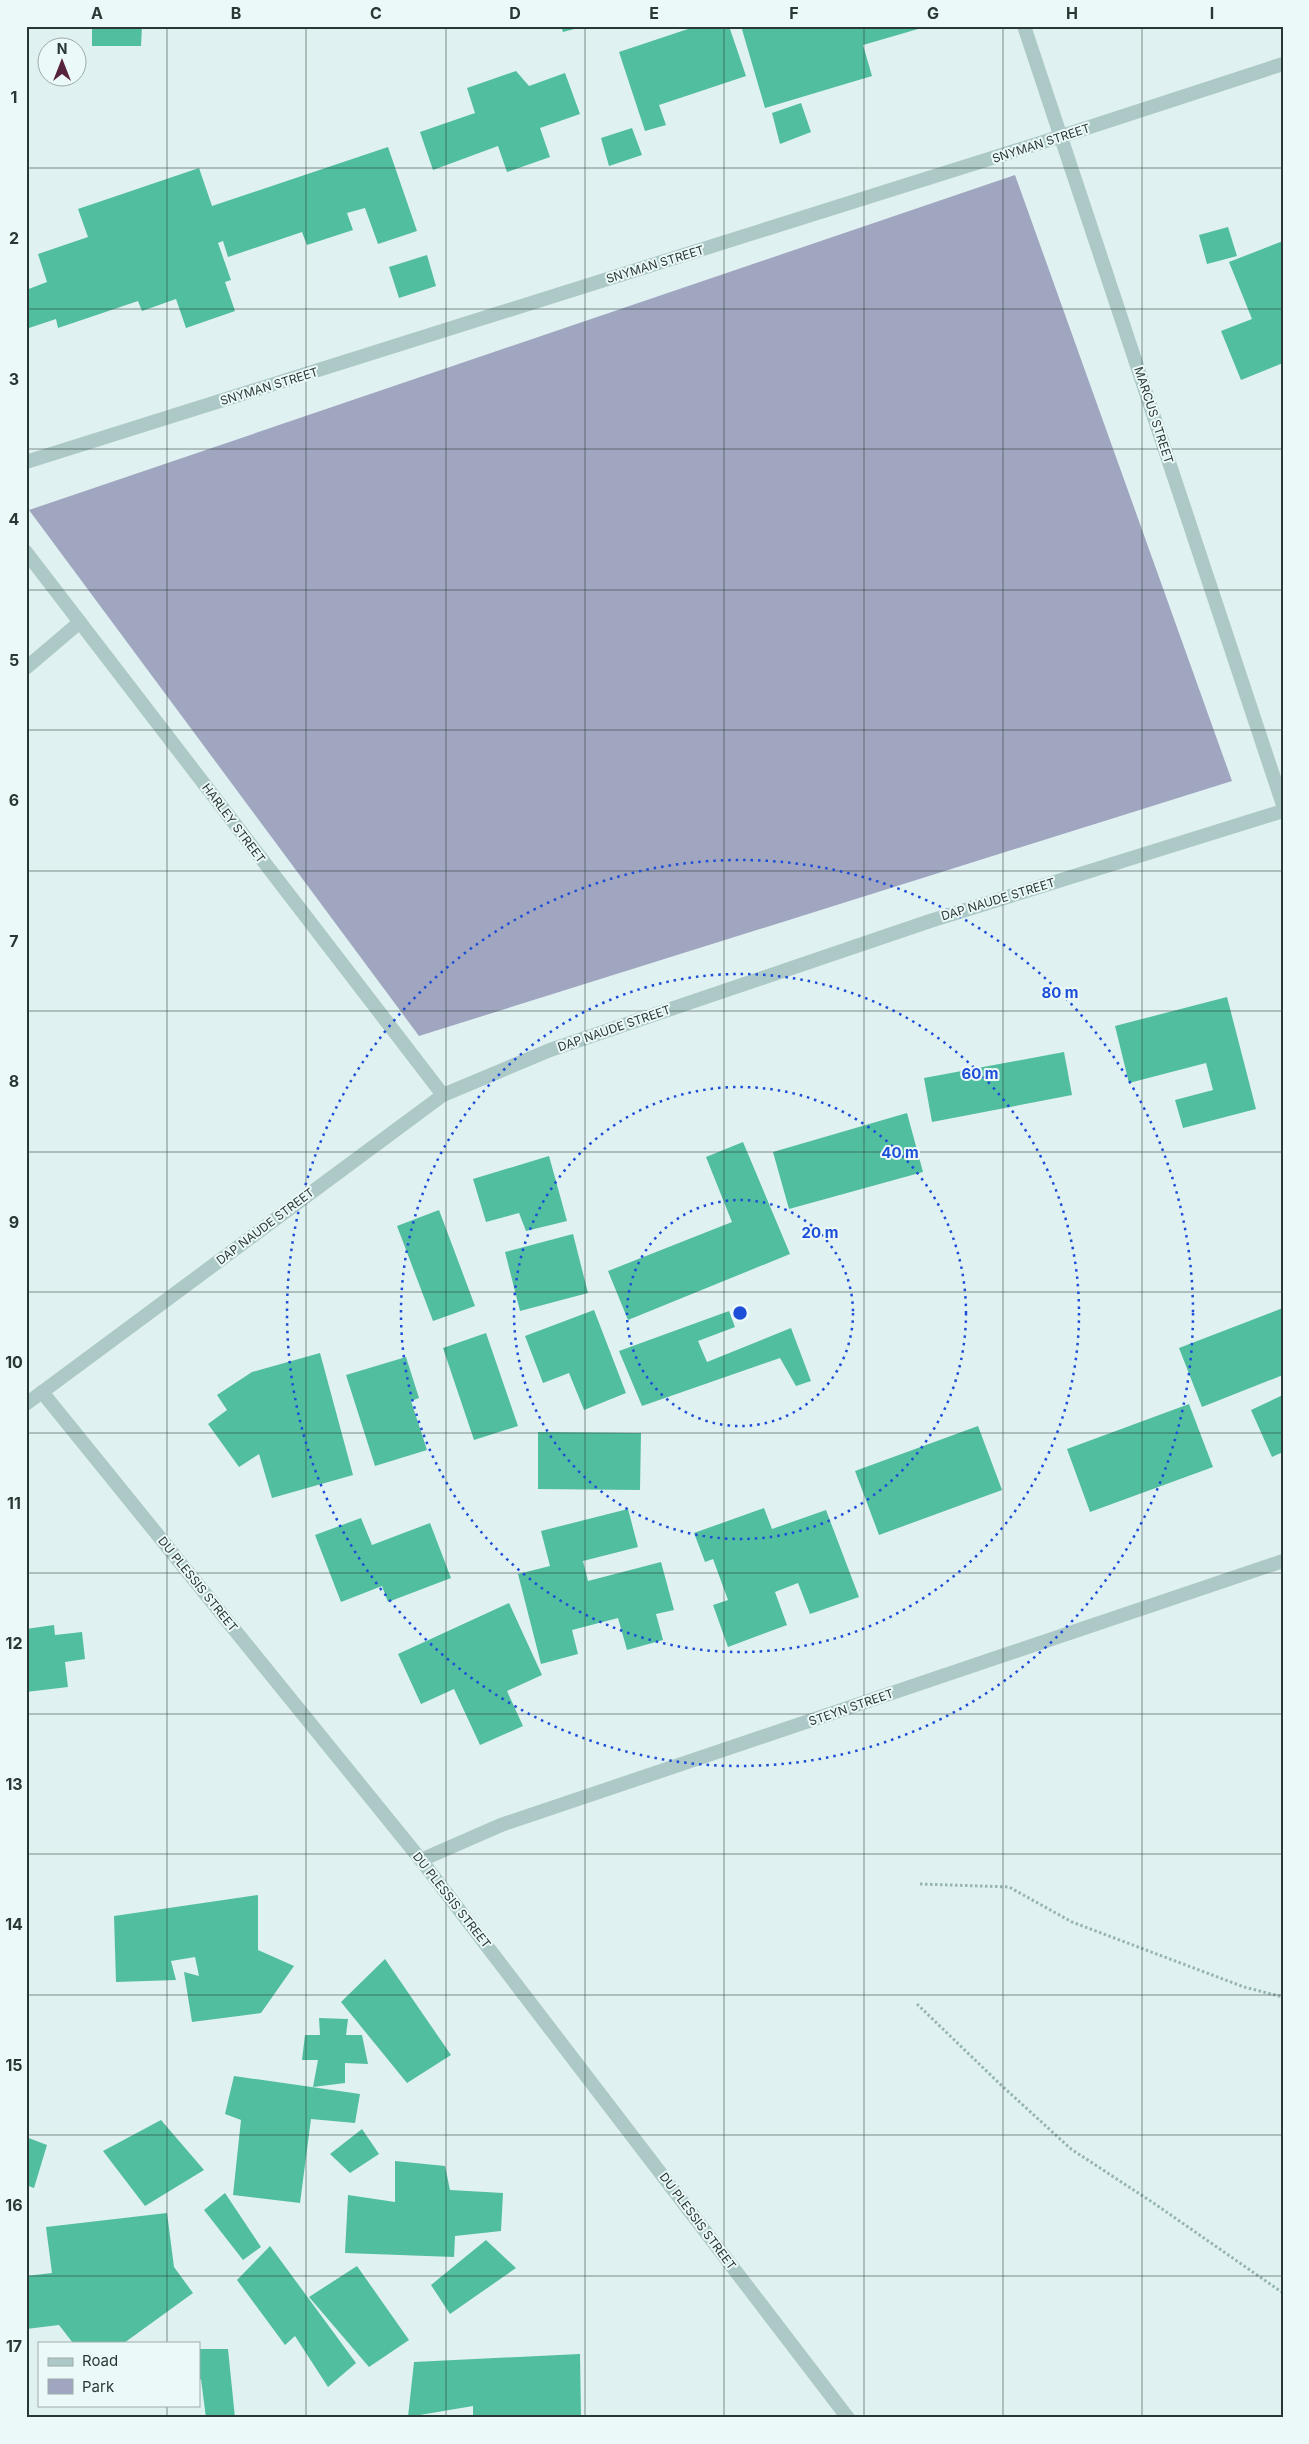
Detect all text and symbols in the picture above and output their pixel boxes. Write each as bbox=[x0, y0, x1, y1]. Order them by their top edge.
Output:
text: A bbox=[91, 3, 103, 23]
text: B bbox=[231, 3, 241, 23]
text: C bbox=[370, 3, 382, 23]
text: D bbox=[509, 3, 521, 23]
text: E bbox=[649, 3, 659, 23]
text: F bbox=[789, 3, 799, 23]
text: G bbox=[927, 3, 939, 23]
text: H bbox=[1066, 3, 1078, 23]
text: I bbox=[1210, 3, 1214, 23]
north arrow bbox=[38, 38, 88, 88]
text: N bbox=[57, 40, 67, 57]
text: 1 bbox=[11, 87, 17, 107]
street label: SNYMAN STREET bbox=[990, 120, 1092, 166]
text: 2 bbox=[9, 228, 19, 248]
street label: SNYMAN STREET bbox=[604, 242, 706, 286]
street label: SNYMAN STREET bbox=[218, 364, 320, 408]
street label: MARCUS STREET bbox=[1131, 365, 1177, 466]
text: 3 bbox=[9, 369, 19, 389]
text: 4 bbox=[9, 509, 20, 529]
text: 5 bbox=[9, 650, 19, 670]
street label: HARLEY STREET bbox=[199, 780, 269, 866]
text: 6 bbox=[9, 790, 19, 810]
street label: DAP NAUDE STREET bbox=[939, 874, 1057, 923]
text: 7 bbox=[9, 931, 19, 951]
text: 80 m bbox=[1041, 983, 1079, 1002]
street label: DAP NAUDE STREET bbox=[556, 1002, 673, 1054]
text: 60 m bbox=[961, 1064, 999, 1083]
text: 8 bbox=[9, 1071, 19, 1091]
text: 40 m bbox=[881, 1143, 919, 1162]
street label: DAP NAUDE STREET bbox=[213, 1184, 317, 1268]
text: 9 bbox=[9, 1212, 19, 1232]
text: 20 m bbox=[802, 1223, 838, 1242]
centre of rings bbox=[731, 1304, 749, 1322]
text: 10 bbox=[5, 1352, 23, 1372]
text: 11 bbox=[7, 1493, 21, 1513]
street label: DU PLESSIS STREET bbox=[155, 1534, 241, 1635]
text: 12 bbox=[6, 1633, 22, 1653]
street label: STEYN STREET bbox=[807, 1685, 896, 1729]
text: 13 bbox=[5, 1774, 23, 1794]
street label: DU PLESSIS STREET bbox=[410, 1849, 494, 1951]
text: 14 bbox=[5, 1914, 23, 1934]
text: 15 bbox=[5, 2055, 23, 2075]
street label: DU PLESSIS STREET bbox=[657, 2169, 740, 2273]
text: 16 bbox=[5, 2195, 23, 2215]
text: 17 bbox=[6, 2336, 22, 2356]
legend bbox=[38, 2342, 200, 2406]
text: Road bbox=[82, 2351, 118, 2370]
text: Park bbox=[82, 2377, 115, 2396]

